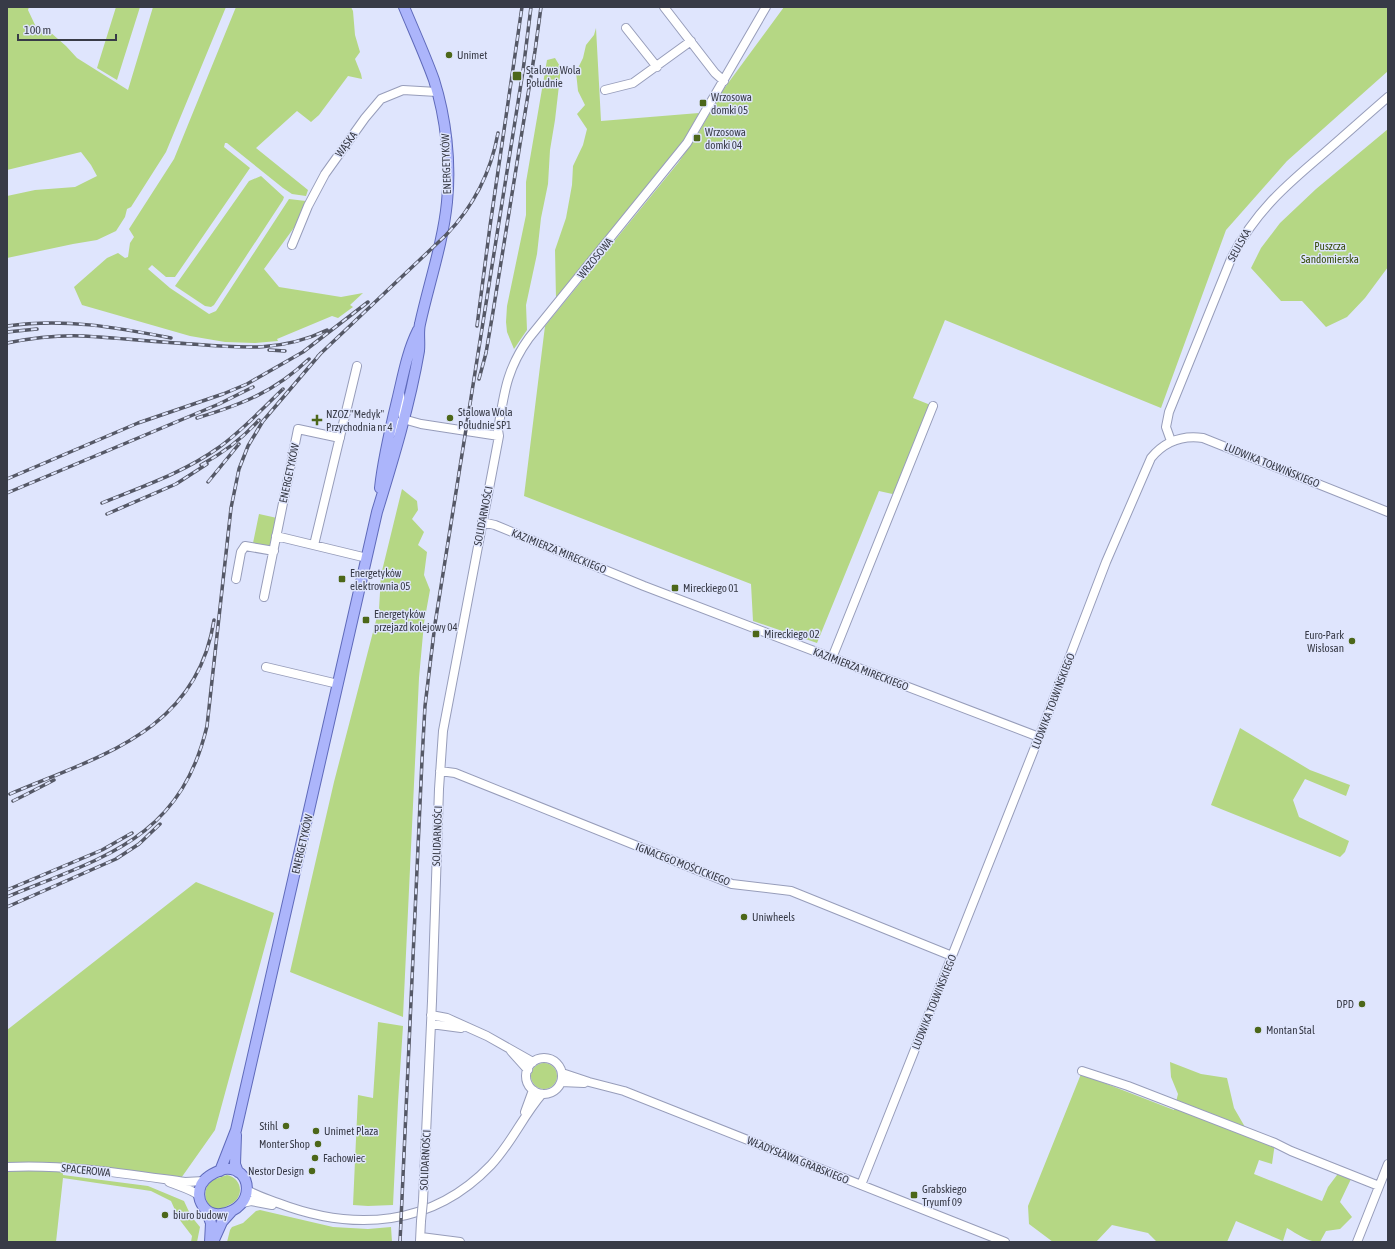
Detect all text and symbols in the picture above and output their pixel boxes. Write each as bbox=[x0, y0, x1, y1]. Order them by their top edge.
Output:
scale bar bbox=[18, 16, 116, 42]
text: 100 m bbox=[24, 23, 51, 37]
place label: Unimet bbox=[457, 49, 487, 61]
marker: Unimet bbox=[444, 50, 454, 60]
place label: Stalowa Wola Południe bbox=[526, 64, 581, 89]
marker: Stalowa Wola Południe bbox=[511, 70, 523, 82]
place label: Wrzosowa domki 05 bbox=[711, 91, 752, 116]
marker: Wrzosowa domki 05 bbox=[698, 98, 708, 108]
place label: Wrzosowa domki 04 bbox=[705, 126, 746, 151]
street label: WĄSKA bbox=[333, 128, 360, 159]
street label: ENERGETYKÓW bbox=[439, 133, 453, 195]
marker: Wrzosowa domki 04 bbox=[692, 133, 702, 143]
street label: SEULSKA bbox=[1225, 226, 1253, 263]
street label: WRZOSOWA bbox=[575, 235, 615, 281]
park label: Puszcza Sandomierska bbox=[1301, 240, 1359, 265]
place label: Stalowa Wola Południe SP1 bbox=[458, 406, 513, 431]
place label: NZOZ "Medyk" Przychodnia nr 4 bbox=[326, 408, 393, 433]
marker: Stalowa Wola Południe SP1 bbox=[445, 413, 455, 423]
marker: NZOZ "Medyk" Przychodnia nr 4 bbox=[311, 414, 323, 426]
street label: LUDWIKA TOŁWIŃSKIEGO bbox=[1223, 440, 1321, 490]
street label: ENERGETYKÓW bbox=[277, 442, 301, 504]
street label: SOLIDARNOŚCI bbox=[471, 485, 495, 547]
street label: KAZIMIERZA MIRECKIEGO bbox=[510, 526, 608, 576]
place label: Energetyków elektrownia 05 bbox=[350, 567, 411, 592]
marker: Energetyków elektrownia 05 bbox=[337, 574, 347, 584]
place label: Mireckiego 01 bbox=[683, 582, 739, 594]
marker: Mireckiego 01 bbox=[670, 583, 680, 593]
place label: Energetyków przejazd kolejowy 04 bbox=[374, 608, 458, 633]
marker: Energetyków przejazd kolejowy 04 bbox=[361, 615, 371, 625]
place label: Mireckiego 02 bbox=[764, 628, 820, 640]
marker: Mireckiego 02 bbox=[751, 629, 761, 639]
place label: Euro-Park Wisłosan bbox=[1304, 629, 1344, 654]
marker: Euro-Park Wisłosan bbox=[1347, 636, 1357, 646]
street label: KAZIMIERZA MIRECKIEGO bbox=[812, 645, 910, 693]
street label: LUDWIKA TOŁWIŃSKIEGO bbox=[1029, 651, 1077, 751]
street label: SOLIDARNOŚCI bbox=[430, 806, 444, 866]
street label: ENERGETYKÓW bbox=[289, 813, 315, 875]
street label: IGNACEGO MOŚCICKIEGO bbox=[634, 840, 732, 888]
place label: Uniwheels bbox=[752, 911, 795, 923]
marker: Uniwheels bbox=[739, 912, 749, 922]
street label: LUDWIKA TOŁWIŃSKIEGO bbox=[909, 953, 959, 1051]
place label: DPD bbox=[1336, 998, 1354, 1010]
marker: DPD bbox=[1357, 999, 1367, 1009]
place label: Montan Stal bbox=[1266, 1024, 1315, 1036]
marker: Montan Stal bbox=[1253, 1025, 1263, 1035]
place label: Stihl bbox=[259, 1120, 278, 1132]
marker: Stihl bbox=[281, 1121, 291, 1131]
place label: Unimet Plaza bbox=[324, 1125, 378, 1137]
marker: Unimet Plaza bbox=[311, 1126, 321, 1136]
street label: SOLIDARNOŚCI bbox=[417, 1130, 433, 1190]
street label: WŁADYSŁAWA GRABSKIEGO bbox=[745, 1134, 851, 1186]
place label: Monter Shop bbox=[259, 1138, 310, 1150]
marker: Monter Shop bbox=[313, 1139, 323, 1149]
place label: Fachowiec bbox=[323, 1152, 366, 1164]
marker: Fachowiec bbox=[310, 1153, 320, 1163]
street label: SPACEROWA bbox=[61, 1161, 112, 1179]
place label: Nestor Design bbox=[248, 1165, 304, 1177]
marker: Nestor Design bbox=[307, 1166, 317, 1176]
place label: Grabskiego Tryumf 09 bbox=[922, 1183, 967, 1208]
marker: Grabskiego Tryumf 09 bbox=[909, 1190, 919, 1200]
place label: biuro budowy bbox=[173, 1209, 228, 1221]
marker: biuro budowy bbox=[160, 1210, 170, 1220]

